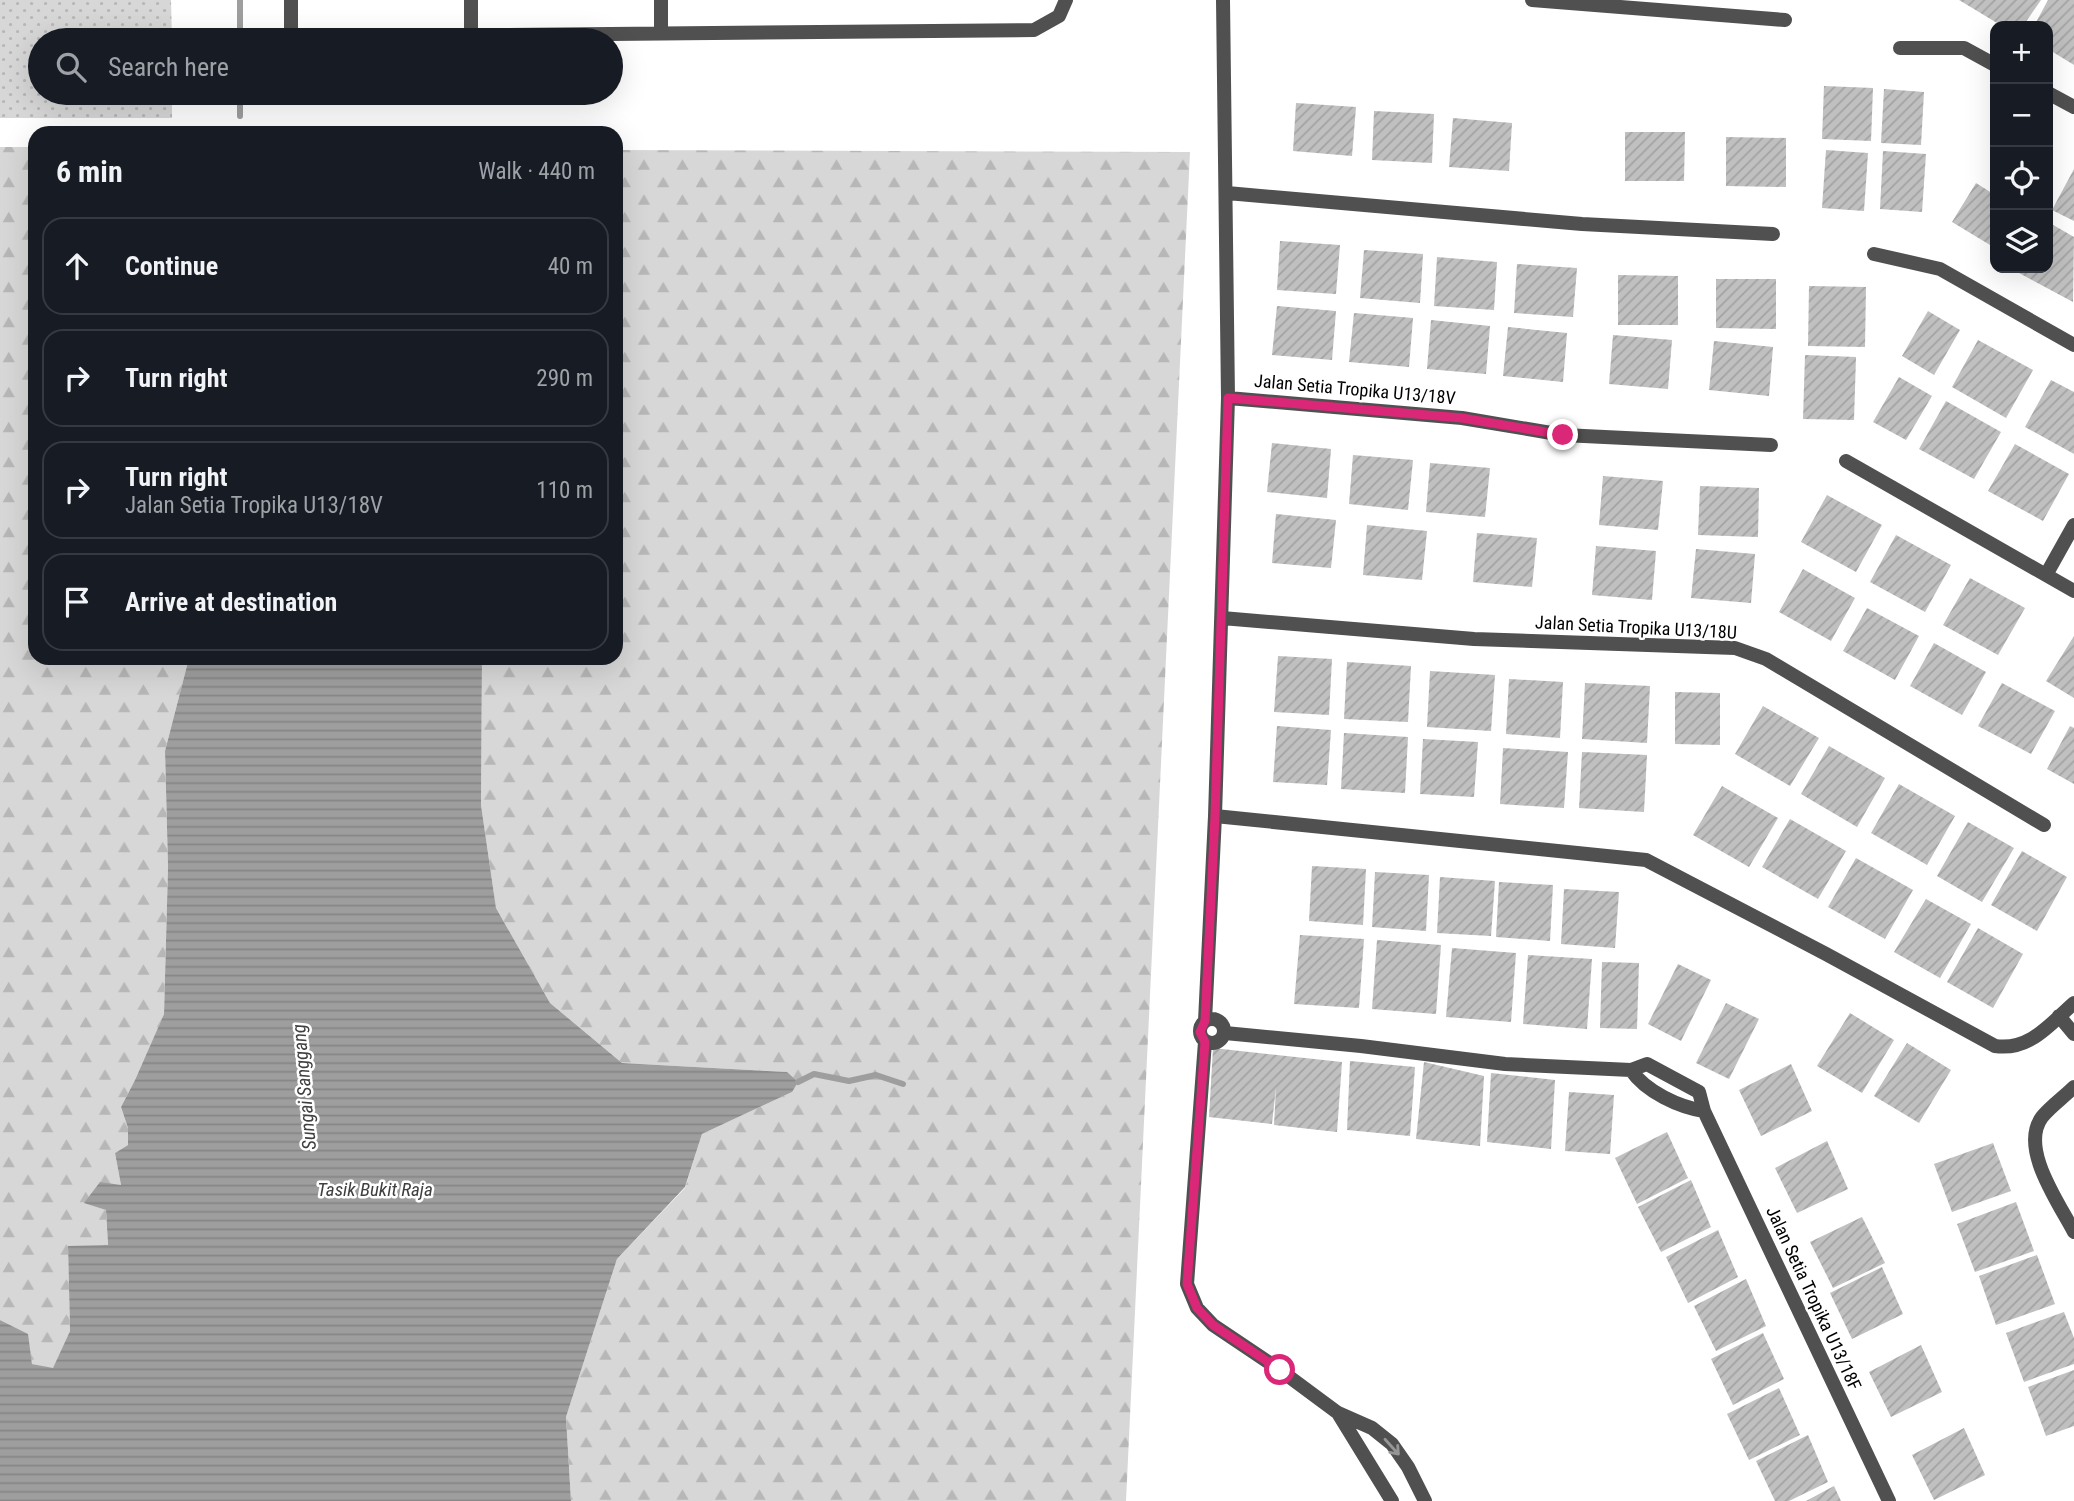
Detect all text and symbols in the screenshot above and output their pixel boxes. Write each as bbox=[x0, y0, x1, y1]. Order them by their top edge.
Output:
map controls bbox=[1990, 21, 2053, 273]
button: + bbox=[1990, 21, 2053, 84]
search box bbox=[28, 28, 623, 105]
icon: search bbox=[52, 48, 90, 86]
text: Search here bbox=[108, 52, 229, 82]
button: − bbox=[1990, 84, 2053, 147]
button: locate bbox=[1990, 147, 2053, 210]
text: 6 min bbox=[56, 154, 123, 189]
text: Walk · 440 m bbox=[478, 158, 595, 185]
button: layers bbox=[1990, 210, 2053, 273]
icon: ahead bbox=[58, 247, 96, 285]
text: Continue bbox=[125, 251, 218, 281]
text: 40 m bbox=[548, 253, 593, 280]
icon: right bbox=[58, 359, 96, 397]
text: Turn right bbox=[125, 363, 227, 393]
text: 290 m bbox=[536, 365, 593, 392]
street label: Jalan Setia Tropika U13/18V bbox=[1254, 370, 1456, 408]
route end bbox=[1547, 419, 1578, 450]
text: Turn right bbox=[125, 462, 227, 492]
icon: right bbox=[58, 471, 96, 509]
text: 110 m bbox=[536, 477, 593, 504]
text: Jalan Setia Tropika U13/18V bbox=[125, 492, 383, 519]
icon: arrive bbox=[58, 583, 96, 621]
text: Arrive at destination bbox=[125, 587, 337, 617]
street label: Jalan Setia Tropika U13/18U bbox=[1535, 611, 1737, 643]
water label: Sungai Sanggang bbox=[287, 1023, 321, 1151]
water label: Tasik Bukit Raja bbox=[317, 1178, 433, 1201]
street label: Jalan Setia Tropika U13/18F bbox=[1762, 1203, 1866, 1394]
route start bbox=[1264, 1354, 1295, 1385]
one-way arrow bbox=[1384, 1438, 1400, 1456]

